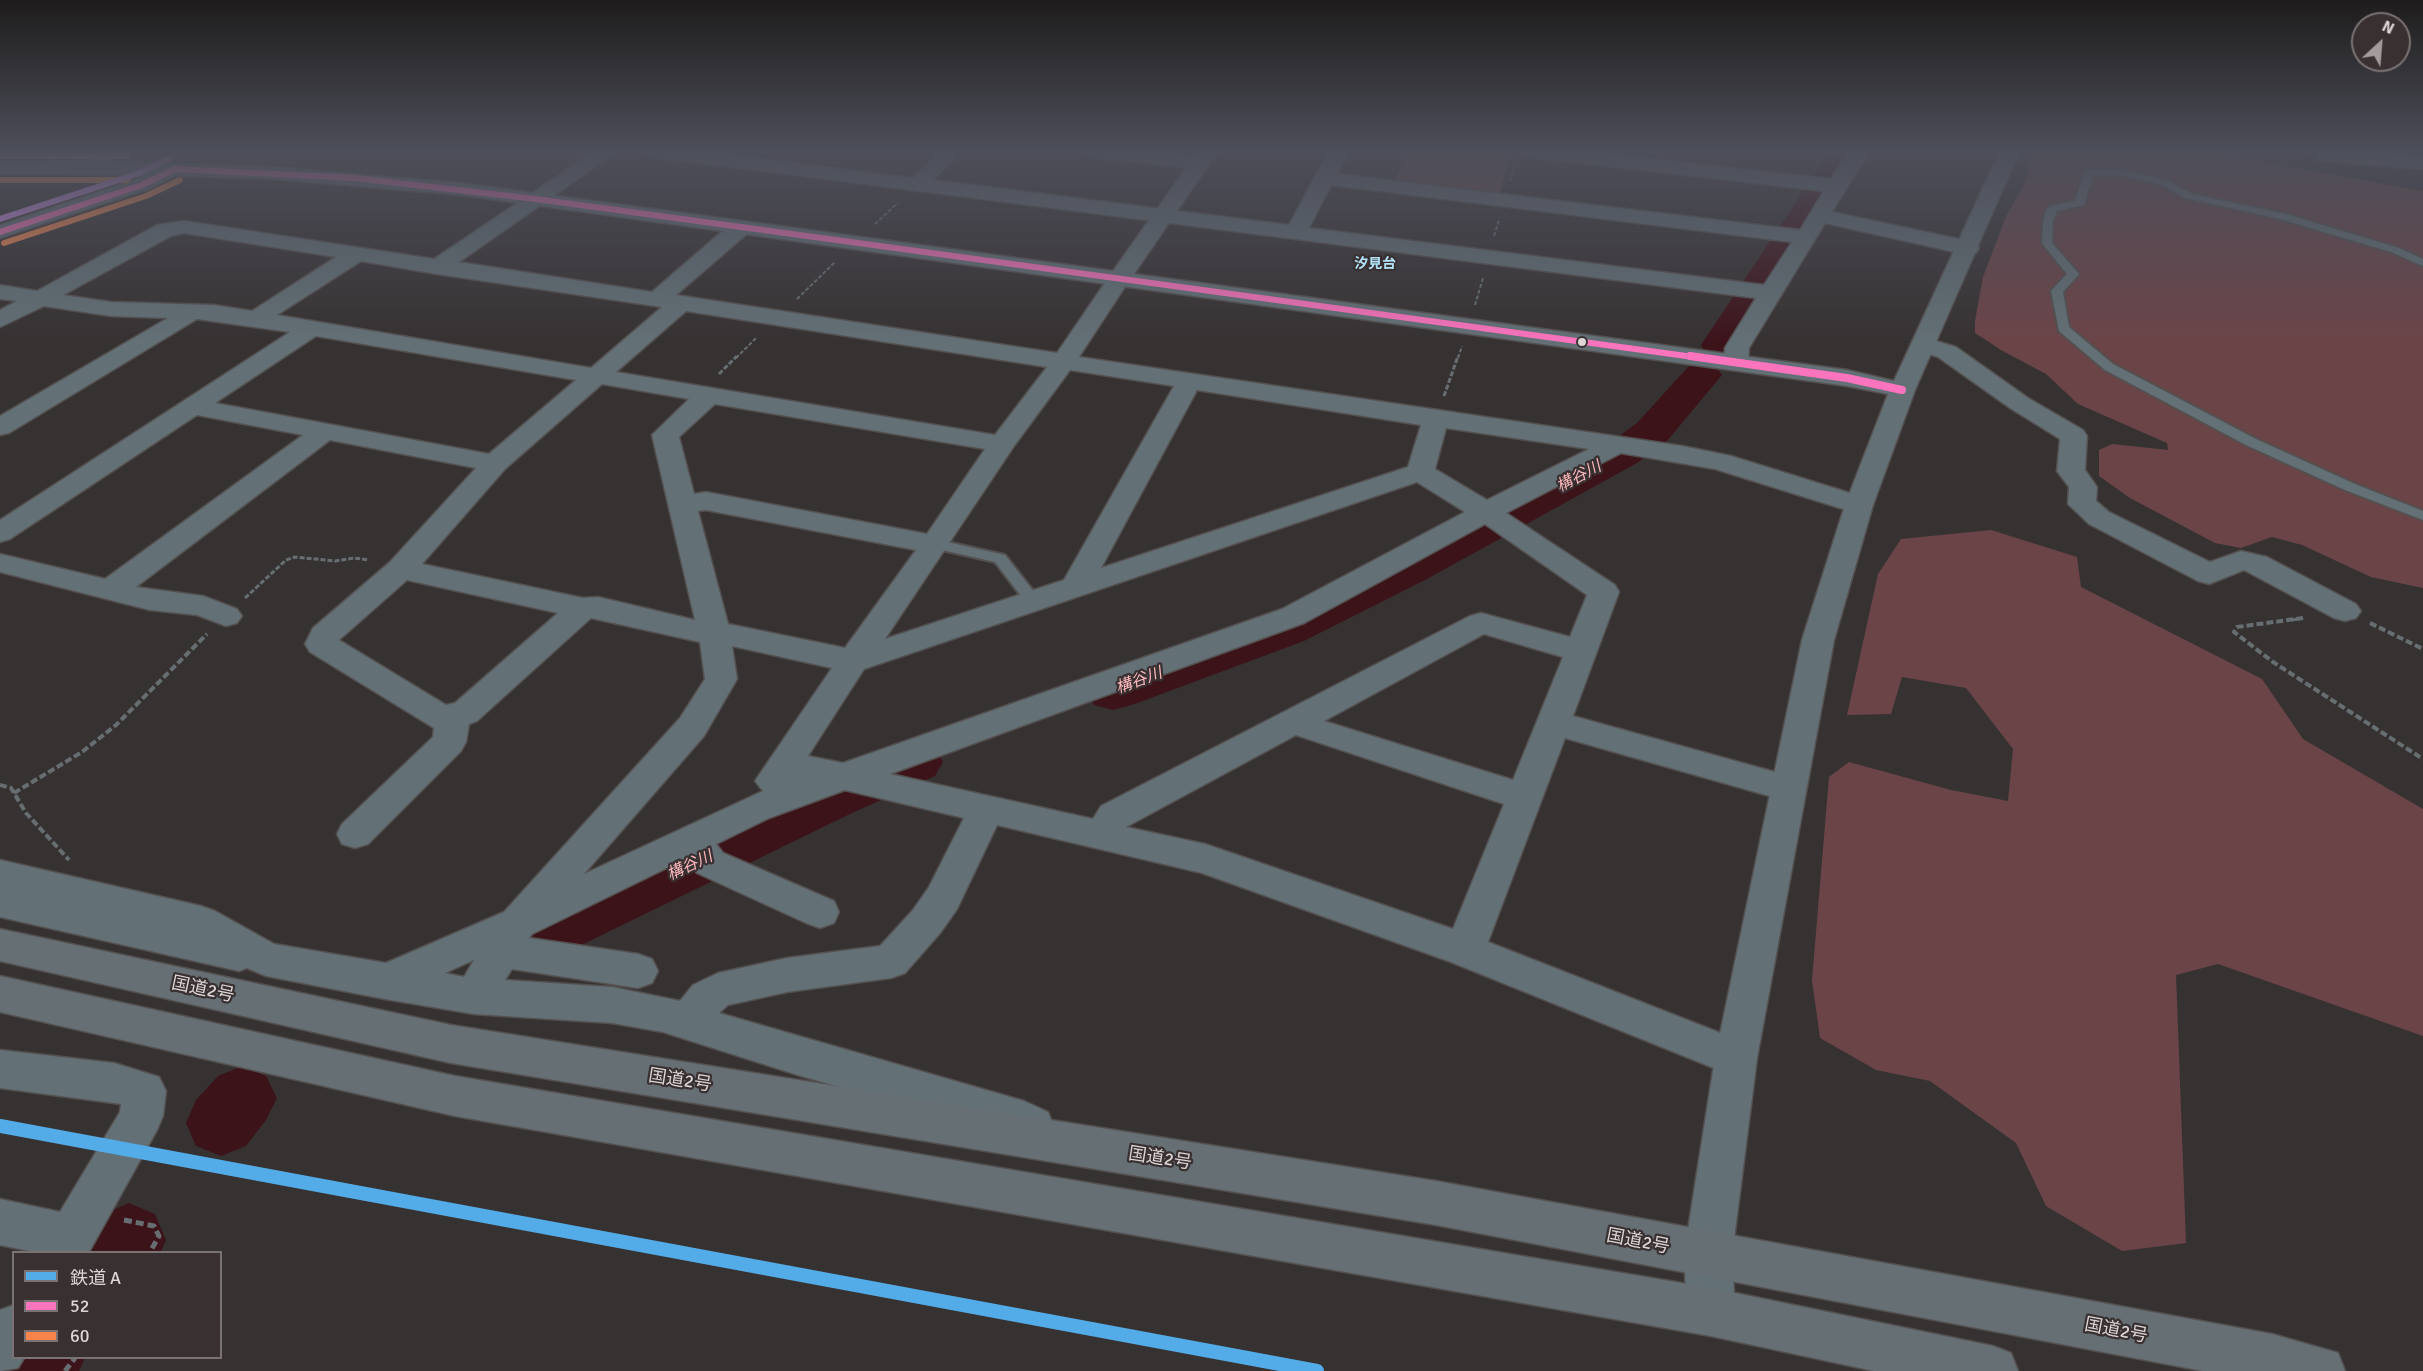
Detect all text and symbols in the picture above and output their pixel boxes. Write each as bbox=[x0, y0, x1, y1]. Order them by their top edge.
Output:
north arrow bbox=[2351, 12, 2411, 72]
text: N bbox=[2379, 16, 2397, 39]
district label: 汐見台 bbox=[1354, 256, 1396, 272]
unlabelled marker bbox=[1576, 336, 1588, 348]
water label: 構谷川 bbox=[1553, 457, 1605, 497]
water label: 構谷川 bbox=[1113, 664, 1165, 698]
water label: 構谷川 bbox=[664, 847, 716, 885]
street label: 国道2号 bbox=[170, 973, 236, 1007]
street label: 国道2号 bbox=[647, 1065, 713, 1097]
street label: 国道2号 bbox=[1127, 1143, 1193, 1175]
street label: 国道2号 bbox=[1605, 1225, 1671, 1259]
legend bbox=[12, 1251, 222, 1359]
text: 鉄道 A bbox=[70, 1267, 121, 1289]
text: 52 bbox=[70, 1295, 89, 1317]
street label: 国道2号 bbox=[2083, 1314, 2149, 1348]
text: 60 bbox=[70, 1325, 89, 1347]

